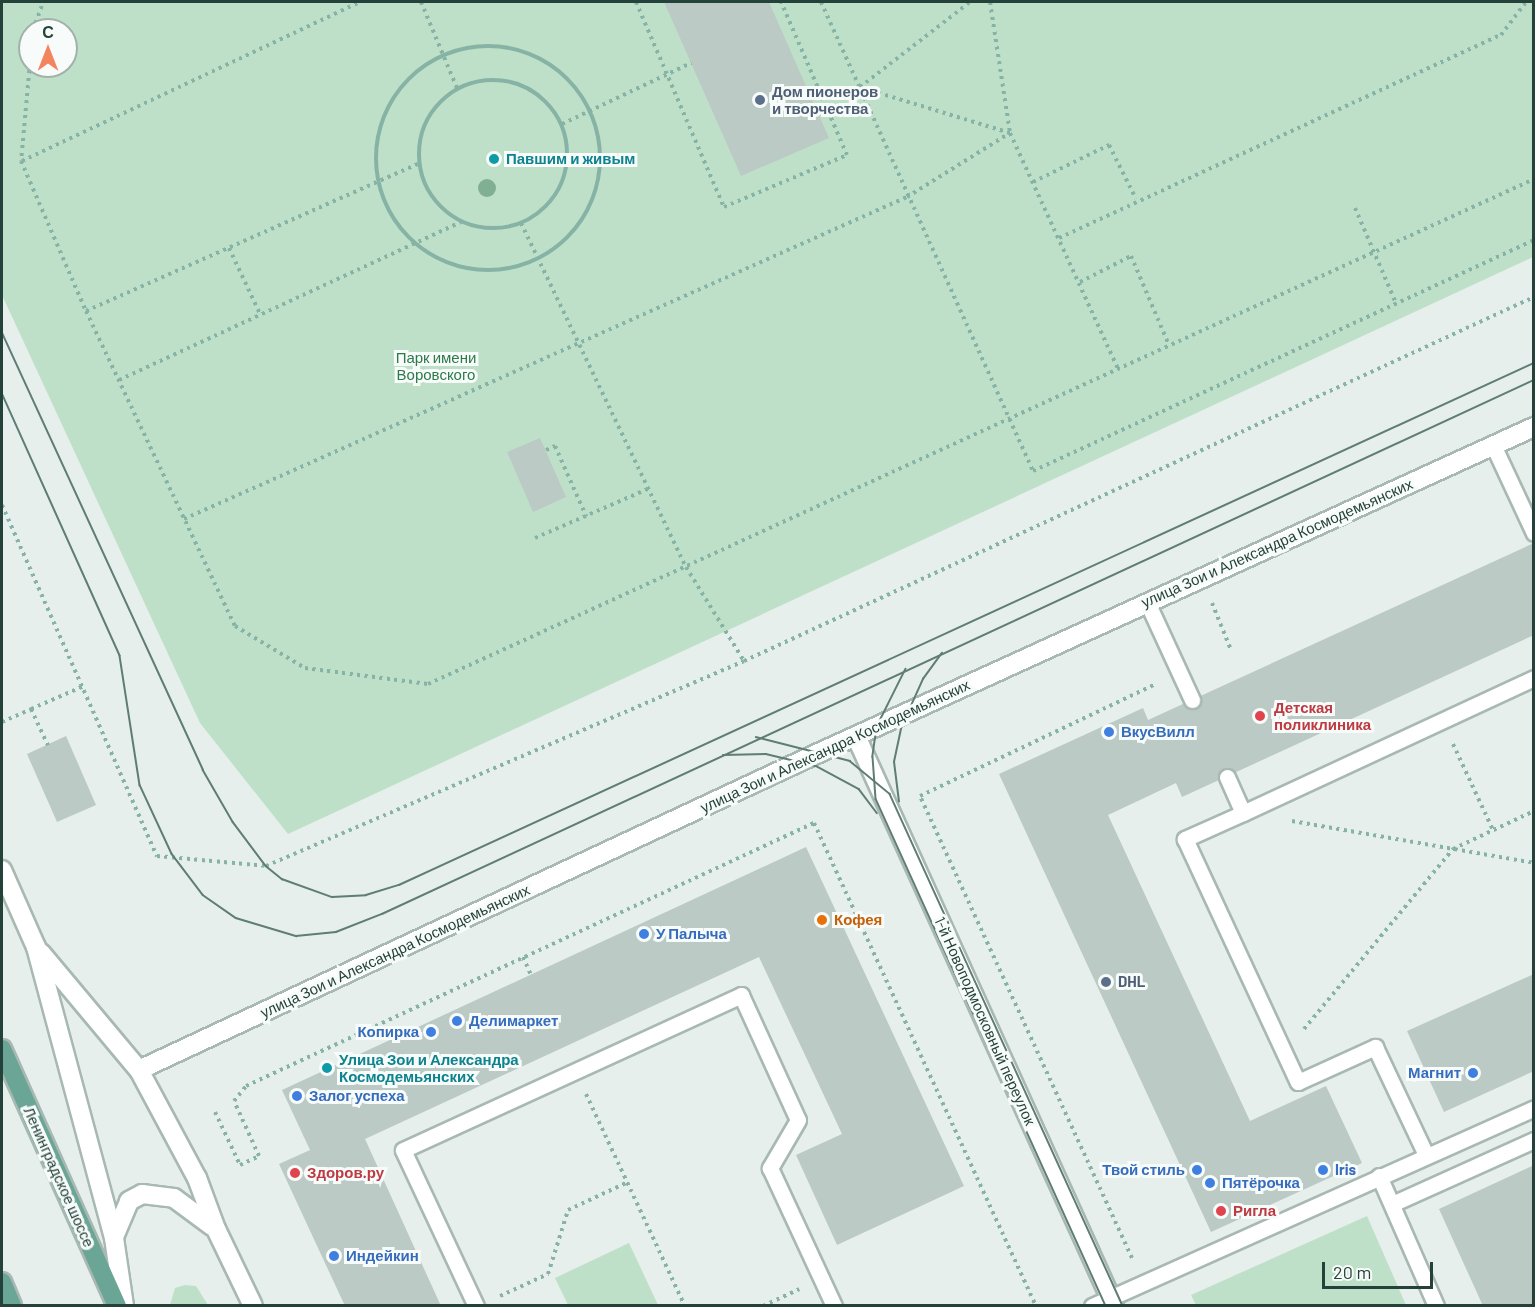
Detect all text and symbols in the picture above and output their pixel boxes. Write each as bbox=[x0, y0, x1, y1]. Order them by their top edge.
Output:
north arrow bbox=[18, 18, 78, 78]
text: С bbox=[42, 22, 54, 41]
place label: Дом пионеров и творчества bbox=[772, 82, 878, 117]
marker: Дом пионеров и творчества bbox=[753, 93, 767, 107]
place label: Павшим и живым bbox=[506, 150, 635, 168]
marker: Павшим и живым bbox=[487, 152, 501, 166]
park label: Парк имени Воровского bbox=[396, 348, 476, 383]
street label: улица Зои и Александра Космодемьянских bbox=[1138, 475, 1416, 611]
street label: улица Зои и Александра Космодемьянских bbox=[697, 675, 973, 817]
place label: Детская поликлиника bbox=[1274, 698, 1371, 733]
marker: Детская поликлиника bbox=[1251, 707, 1269, 725]
place label: ВкусВилл bbox=[1121, 723, 1195, 741]
marker: ВкусВилл bbox=[1102, 725, 1116, 739]
street label: улица Зои и Александра Космодемьянских bbox=[257, 880, 533, 1022]
place label: Кофея bbox=[834, 911, 882, 929]
marker: Кофея bbox=[815, 913, 829, 927]
street label: 1-й Новоподмосковный переулок bbox=[931, 914, 1039, 1128]
place label: У Палыча bbox=[656, 925, 727, 943]
marker: У Палыча bbox=[637, 927, 651, 941]
place label: DHL bbox=[1118, 973, 1145, 991]
marker: DHL bbox=[1099, 975, 1113, 989]
place label: Делимаркет bbox=[469, 1012, 558, 1030]
marker: Делимаркет bbox=[450, 1014, 464, 1028]
place label: Копирка bbox=[357, 1023, 419, 1041]
marker: Копирка bbox=[424, 1025, 438, 1039]
place label: Улица Зои и Александра Космодемьянских bbox=[339, 1050, 519, 1085]
marker: Улица Зои и Александра Космодемьянских bbox=[320, 1061, 334, 1075]
place label: Магнит bbox=[1408, 1064, 1461, 1082]
marker: Магнит bbox=[1466, 1066, 1480, 1080]
place label: Залог успеха bbox=[309, 1087, 405, 1105]
marker: Залог успеха bbox=[290, 1089, 304, 1103]
street label: Ленинградское шоссе bbox=[20, 1104, 98, 1250]
place label: Твой стиль bbox=[1102, 1161, 1185, 1179]
place label: Iris bbox=[1335, 1161, 1356, 1179]
marker: Твой стиль bbox=[1190, 1163, 1204, 1177]
marker: Iris bbox=[1316, 1163, 1330, 1177]
place label: Здоров.ру bbox=[307, 1164, 384, 1182]
marker: Здоров.ру bbox=[288, 1166, 302, 1180]
place label: Пятёрочка bbox=[1222, 1174, 1300, 1192]
marker: Пятёрочка bbox=[1203, 1176, 1217, 1190]
place label: Ригла bbox=[1233, 1202, 1276, 1220]
marker: Ригла bbox=[1214, 1204, 1228, 1218]
place label: Индейкин bbox=[346, 1247, 419, 1265]
marker: Индейкин bbox=[327, 1249, 341, 1263]
scale bar bbox=[1325, 1250, 1436, 1288]
text: 20 m bbox=[1333, 1261, 1371, 1283]

